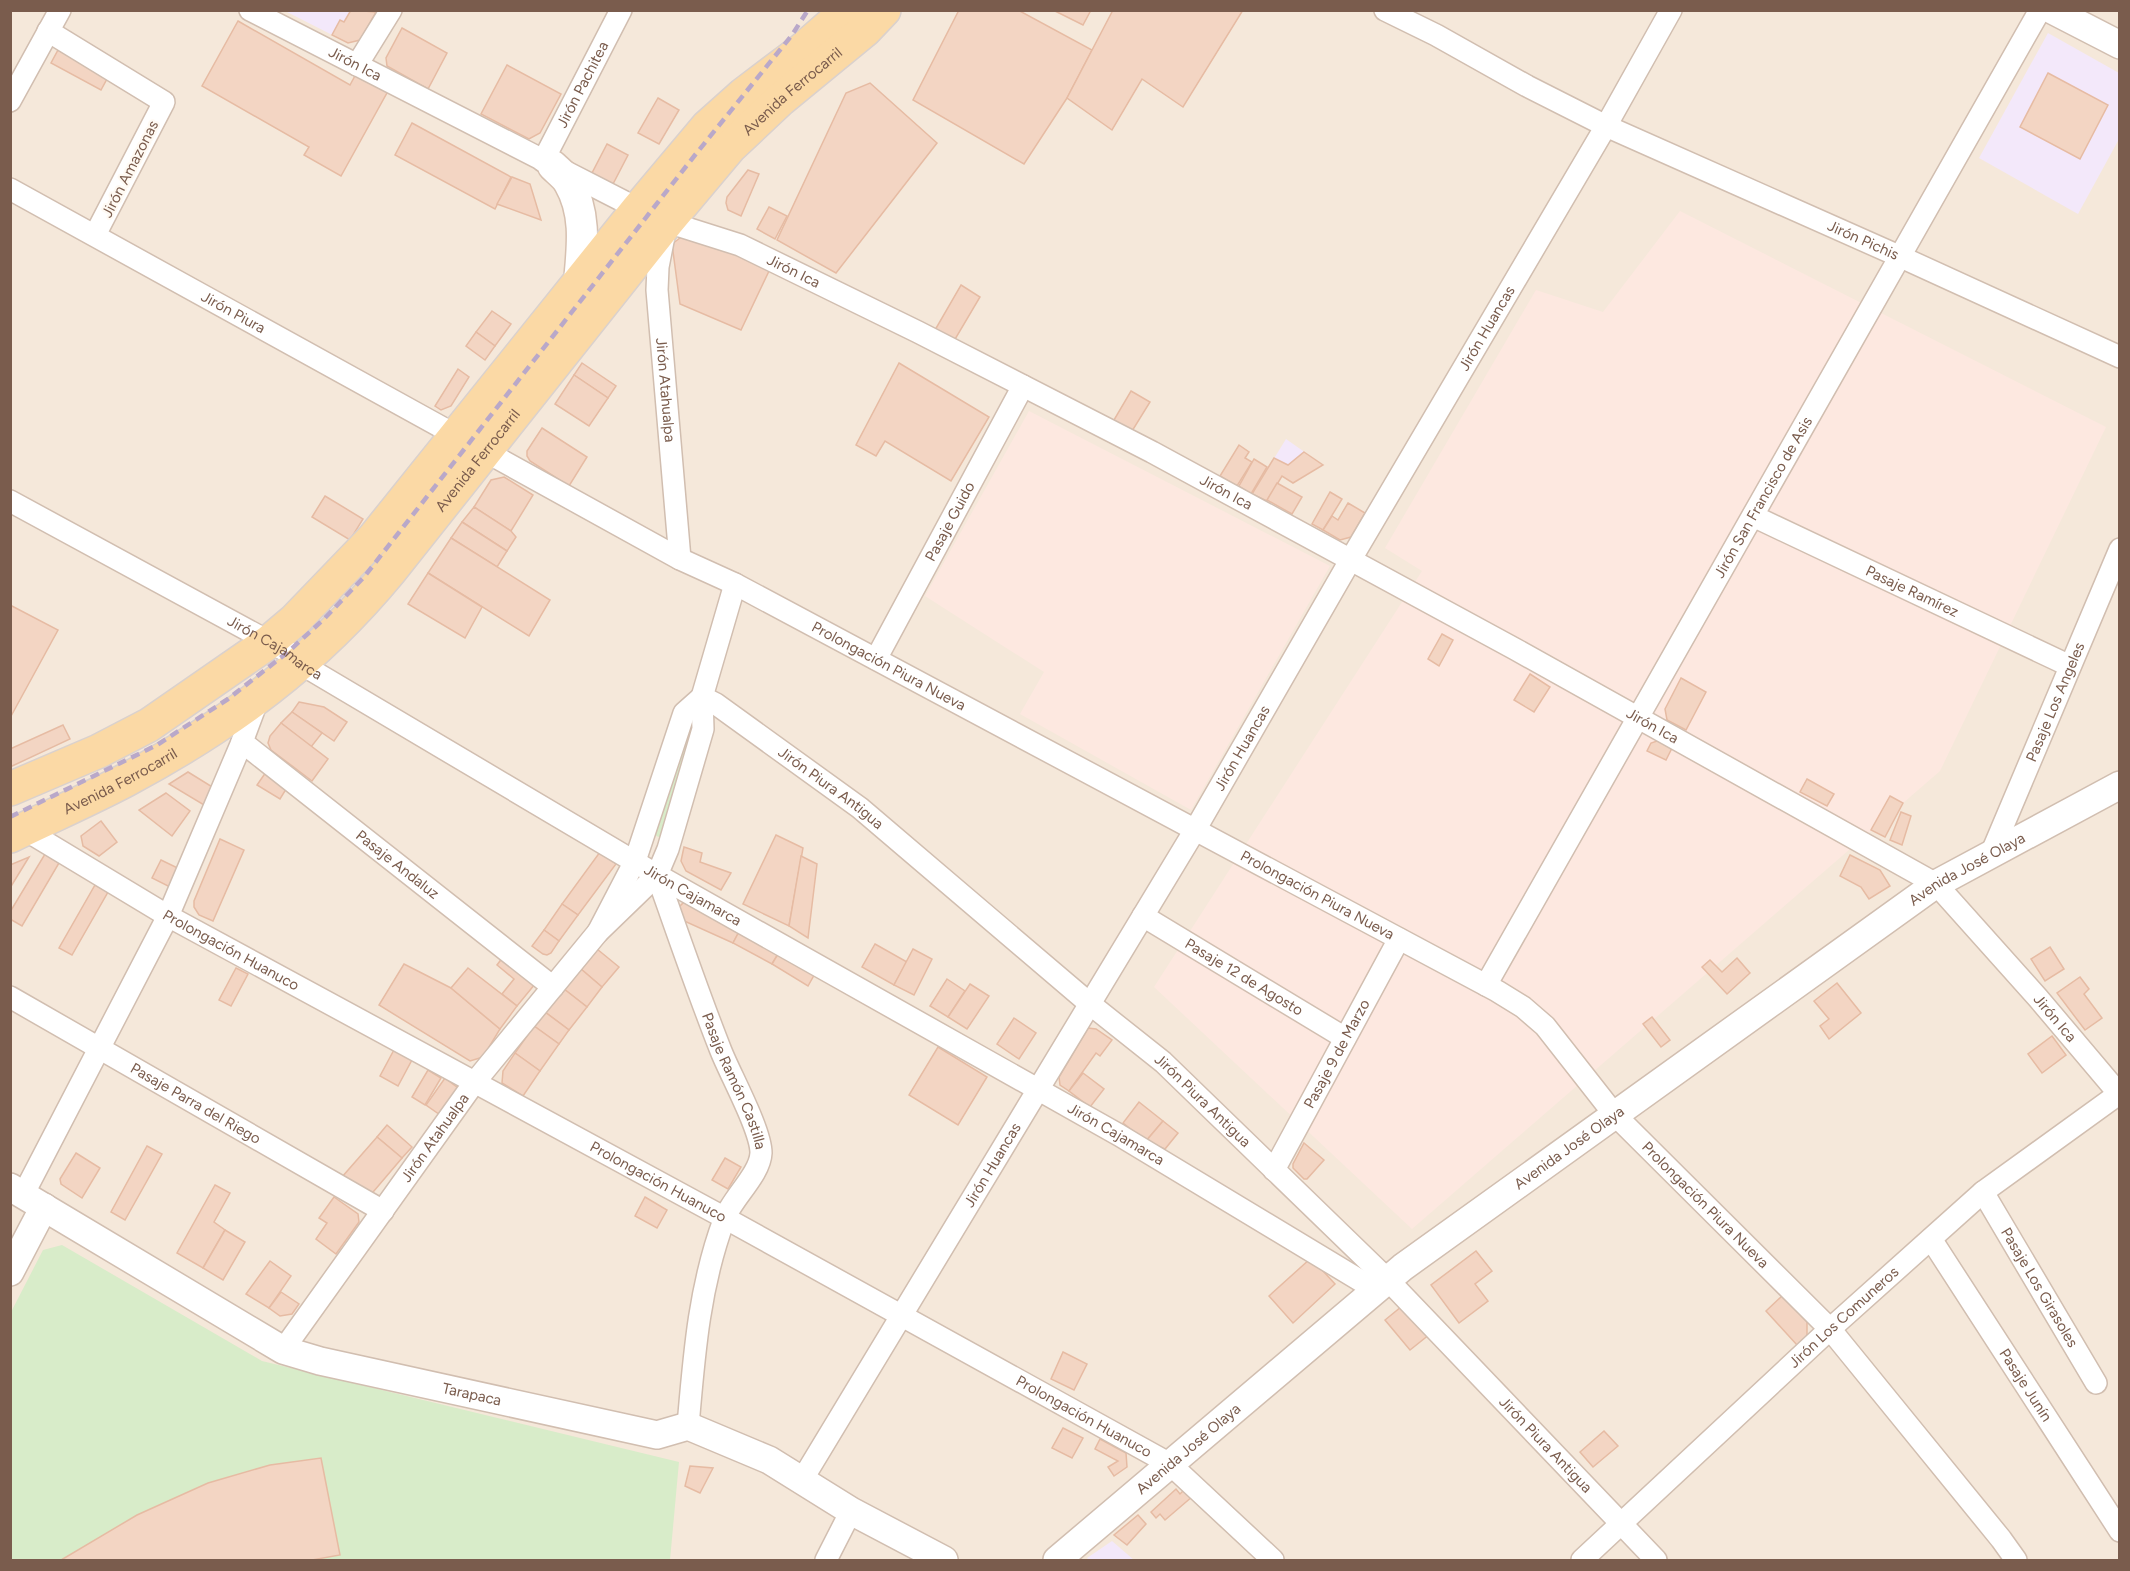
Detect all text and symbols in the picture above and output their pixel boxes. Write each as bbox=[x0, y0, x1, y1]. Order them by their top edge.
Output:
street label: Jirón Pachitea bbox=[553, 38, 612, 131]
street label: Jirón Ica bbox=[326, 43, 384, 85]
street label: Avenida Ferrocarril bbox=[739, 43, 846, 139]
street label: Jirón Amazonas bbox=[98, 117, 162, 221]
street label: Jirón Pichis bbox=[1825, 216, 1902, 264]
street label: Jirón Ica bbox=[764, 251, 823, 292]
street label: Jirón Huancas bbox=[1455, 283, 1519, 374]
street label: Jirón Piura bbox=[198, 287, 268, 337]
street label: Jirón Atahualpa bbox=[652, 337, 679, 443]
street label: Avenida Ferrocarril bbox=[432, 406, 524, 515]
street label: Jirón San Francisco de Asis bbox=[1710, 413, 1816, 581]
street label: Jirón Ica bbox=[1197, 471, 1256, 514]
street label: Pasaje Guido bbox=[921, 479, 979, 564]
street label: Pasaje Ramírez bbox=[1863, 562, 1961, 621]
street label: Jirón Cajamarca bbox=[224, 612, 326, 684]
street label: Prolongación Piura Nueva bbox=[809, 618, 969, 715]
street label: Pasaje Los Angeles bbox=[2022, 640, 2089, 765]
street label: Jirón Huancas bbox=[1210, 702, 1274, 794]
street label: Jirón Ica bbox=[1623, 704, 1682, 747]
street label: Jirón Piura Antigua bbox=[775, 743, 887, 833]
street label: Avenida Ferrocarril bbox=[61, 744, 180, 818]
street label: Pasaje Andaluz bbox=[352, 826, 443, 903]
street label: Avenida José Olaya bbox=[1905, 829, 2028, 910]
street label: Prolongación Piura Nueva bbox=[1237, 847, 1397, 943]
street label: Jirón Cajamarca bbox=[641, 861, 745, 930]
street label: Prolongación Huanuco bbox=[159, 906, 303, 995]
street label: Pasaje 12 de Agosto bbox=[1182, 934, 1307, 1020]
street label: Jirón Ica bbox=[2030, 991, 2080, 1046]
street label: Pasaje 9 de Marzo bbox=[1300, 996, 1374, 1112]
street label: Pasaje Ramón Castilla bbox=[698, 1010, 770, 1151]
street label: Jirón Piura Antigua bbox=[1151, 1050, 1254, 1151]
street label: Pasaje Parra del Riego bbox=[127, 1059, 264, 1148]
street label: Jirón Atahualpa bbox=[397, 1090, 473, 1186]
street label: Jirón Cajamarca bbox=[1065, 1099, 1168, 1169]
street label: Avenida José Olaya bbox=[1511, 1102, 1628, 1193]
street label: Jirón Huancas bbox=[960, 1120, 1025, 1211]
street label: Prolongación Huanuco bbox=[587, 1138, 730, 1226]
street label: Prolongación Piura Nueva bbox=[1638, 1138, 1773, 1272]
street label: Pasaje Los Girasoles bbox=[1997, 1224, 2082, 1351]
street label: Jirón Los Comuneros bbox=[1785, 1263, 1903, 1372]
street label: Pasaje Junín bbox=[1995, 1345, 2056, 1425]
street label: Prolongación Huanuco bbox=[1013, 1372, 1155, 1461]
street label: Tarapaca bbox=[441, 1379, 503, 1410]
street label: Jirón Piura Antigua bbox=[1495, 1393, 1596, 1497]
street label: Avenida José Olaya bbox=[1132, 1400, 1244, 1498]

